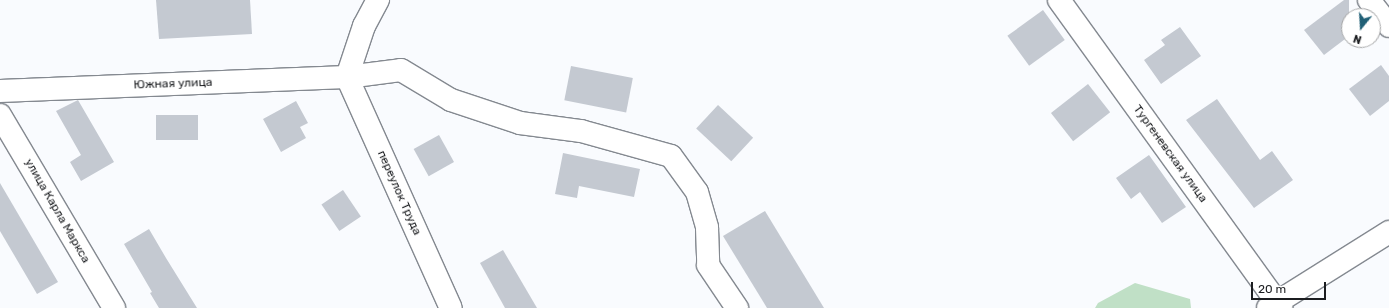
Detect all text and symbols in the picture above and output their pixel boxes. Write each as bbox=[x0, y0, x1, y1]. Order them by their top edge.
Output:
north arrow bbox=[1341, 8, 1381, 48]
text: N bbox=[1352, 32, 1363, 46]
street label: Южная улица bbox=[133, 75, 213, 93]
street label: Тургеневская улица bbox=[1130, 102, 1210, 206]
street label: переулок Труда bbox=[374, 148, 424, 238]
street label: улица Карла Маркса bbox=[21, 156, 93, 266]
scale bar bbox=[1253, 274, 1328, 300]
text: 20 m bbox=[1258, 282, 1286, 296]

